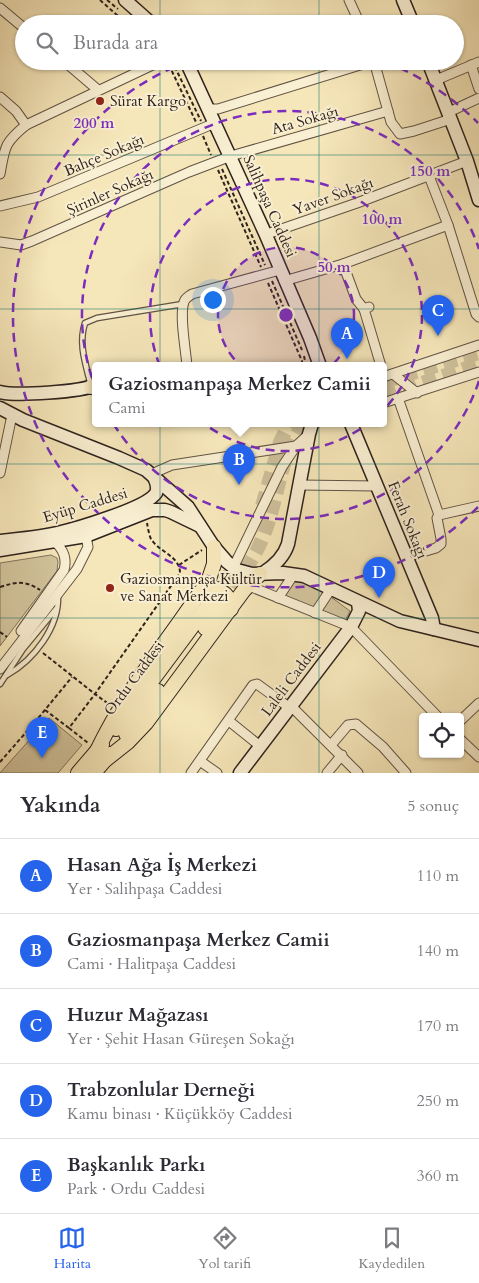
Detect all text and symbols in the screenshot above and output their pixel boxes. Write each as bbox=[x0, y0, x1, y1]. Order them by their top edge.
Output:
search box bbox=[15, 15, 464, 70]
icon: search bbox=[33, 29, 61, 57]
text: Burada ara bbox=[73, 30, 158, 56]
place label: Sürat Kargo bbox=[110, 91, 186, 111]
marker: Sürat Kargo bbox=[94, 95, 106, 107]
street label: Ata Sokağı bbox=[269, 101, 341, 139]
text: 200 m bbox=[74, 113, 115, 133]
street label: Bahçe Sokağı bbox=[61, 129, 147, 181]
street label: Salihpaşa Caddesi bbox=[238, 152, 302, 260]
text: 150 m bbox=[410, 161, 451, 181]
street label: Şirinler Sokağı bbox=[64, 164, 156, 220]
street label: Yaver Sokağı bbox=[290, 172, 376, 220]
text: 100 m bbox=[362, 209, 403, 229]
text: 50 m bbox=[317, 257, 351, 277]
your location bbox=[200, 287, 226, 313]
pin: C bbox=[422, 295, 454, 336]
centre of rings bbox=[277, 306, 295, 324]
pin: A bbox=[331, 318, 363, 359]
popup bbox=[92, 362, 387, 427]
text: Gaziosmanpaşa Merkez Camii bbox=[108, 371, 371, 397]
text: Cami bbox=[108, 397, 145, 419]
pin: B bbox=[223, 444, 255, 485]
street label: Ferah Sokağı bbox=[383, 478, 433, 562]
street label: Eyüp Caddesi bbox=[40, 483, 130, 527]
pin: D bbox=[363, 557, 395, 598]
place label: Gaziosmanpaşa Kültür ve Sanat Merkezi bbox=[120, 569, 262, 606]
marker: Gaziosmanpaşa Kültür ve Sanat Merkezi bbox=[104, 582, 116, 594]
street label: Ordu Caddesi bbox=[99, 637, 169, 719]
street label: Laleli Caddesi bbox=[256, 638, 326, 720]
map controls bbox=[419, 713, 464, 758]
button: locate bbox=[419, 713, 464, 758]
pin: E bbox=[26, 717, 58, 758]
text: Yakında bbox=[20, 791, 100, 820]
text: 5 sonuç bbox=[407, 795, 459, 817]
text: Hasan Ağa İş Merkezi bbox=[67, 852, 257, 878]
text: A bbox=[30, 865, 42, 887]
text: 110 m bbox=[417, 865, 459, 887]
text: Yer · Salihpaşa Caddesi bbox=[67, 878, 222, 900]
text: Gaziosmanpaşa Merkez Camii bbox=[67, 927, 329, 953]
text: B bbox=[30, 940, 42, 962]
text: 140 m bbox=[417, 940, 459, 962]
text: Cami · Halitpaşa Caddesi bbox=[67, 953, 236, 975]
text: Huzur Mağazası bbox=[67, 1002, 208, 1028]
text: C bbox=[30, 1015, 42, 1037]
text: 170 m bbox=[417, 1015, 459, 1037]
text: Yer · Şehit Hasan Güreşen Sokağı bbox=[67, 1028, 295, 1050]
text: Trabzonlular Derneği bbox=[67, 1077, 255, 1103]
text: D bbox=[29, 1090, 43, 1112]
text: 250 m bbox=[417, 1090, 459, 1112]
text: Kamu binası · Küçükköy Caddesi bbox=[67, 1103, 293, 1125]
text: Başkanlık Parkı bbox=[67, 1152, 205, 1178]
text: E bbox=[31, 1165, 41, 1187]
text: 360 m bbox=[417, 1165, 459, 1187]
text: Park · Ordu Caddesi bbox=[67, 1178, 205, 1200]
tab: Harita bbox=[54, 1224, 91, 1273]
tab: Yol tarifi bbox=[198, 1224, 251, 1273]
tab: Kaydedilen bbox=[358, 1224, 425, 1273]

